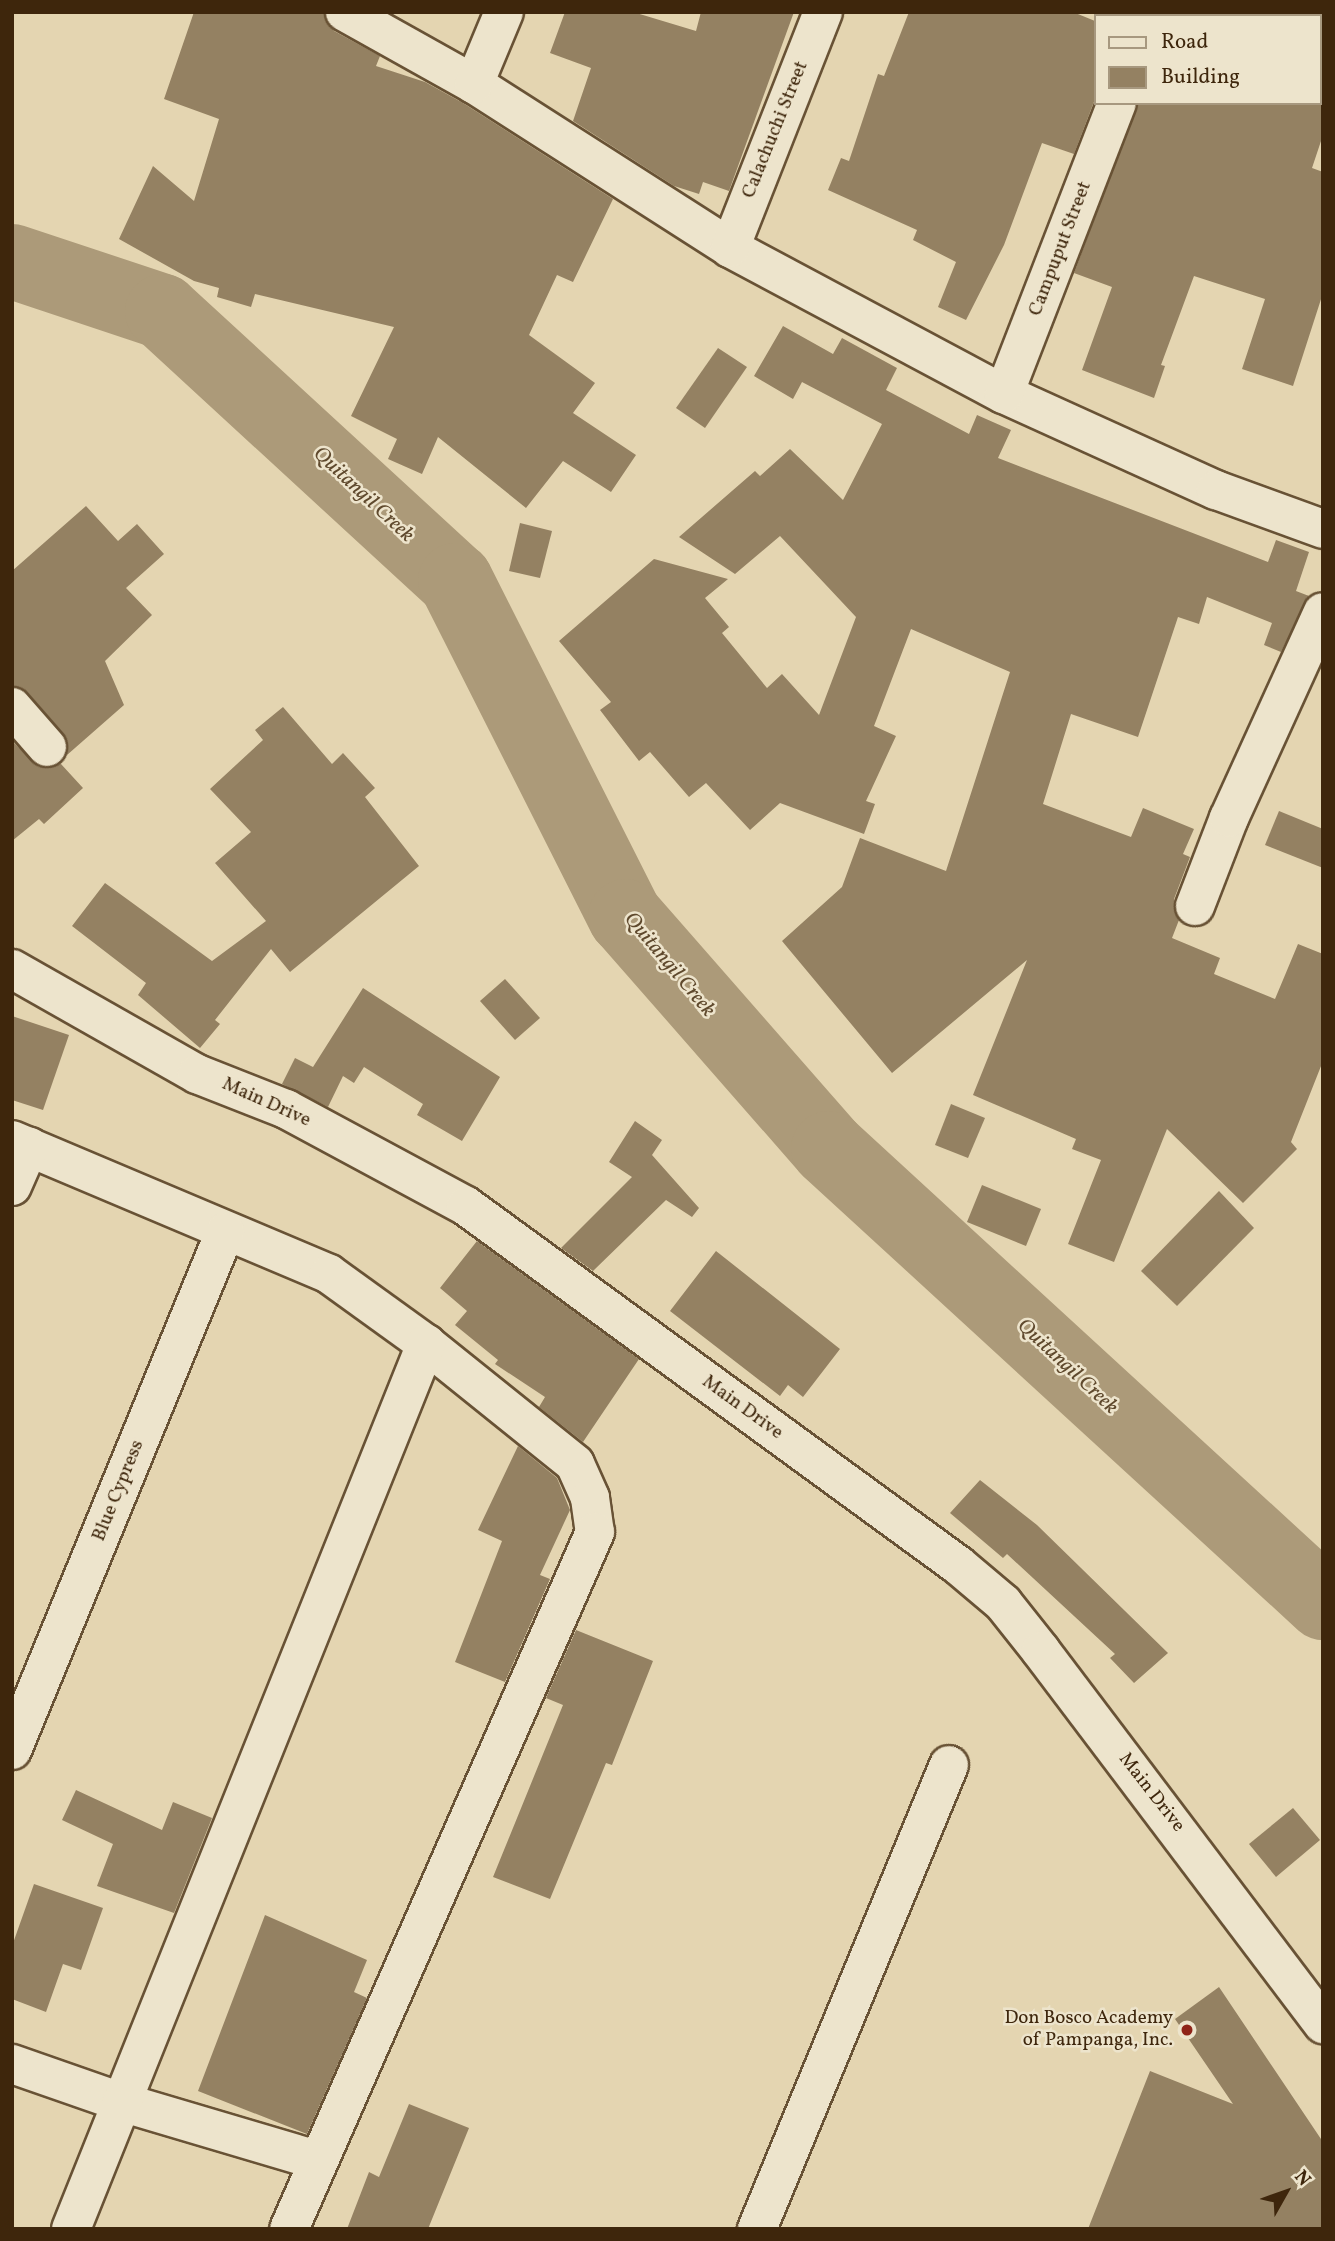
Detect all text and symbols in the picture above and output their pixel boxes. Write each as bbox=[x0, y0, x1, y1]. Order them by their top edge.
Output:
legend bbox=[1094, 14, 1321, 105]
text: Road bbox=[1161, 28, 1208, 57]
street label: Calachuchi Street bbox=[738, 58, 814, 202]
text: Building bbox=[1161, 63, 1240, 92]
street label: Campuput Street bbox=[1025, 179, 1097, 319]
water label: Quitangil Creek bbox=[307, 442, 419, 548]
water label: Quitangil Creek bbox=[618, 907, 720, 1023]
street label: Main Drive bbox=[218, 1073, 314, 1133]
water label: Quitangil Creek bbox=[1011, 1314, 1123, 1420]
street label: Main Drive bbox=[697, 1371, 787, 1445]
street label: Blue Cypress bbox=[88, 1437, 150, 1545]
street label: Main Drive bbox=[1113, 1749, 1189, 1837]
place label: Don Bosco Academy of Pampanga, Inc. bbox=[1004, 2008, 1173, 2052]
marker: Don Bosco Academy of Pampanga, Inc. bbox=[1179, 2022, 1195, 2038]
north arrow bbox=[1251, 2157, 1321, 2227]
text: N bbox=[1288, 2165, 1316, 2192]

